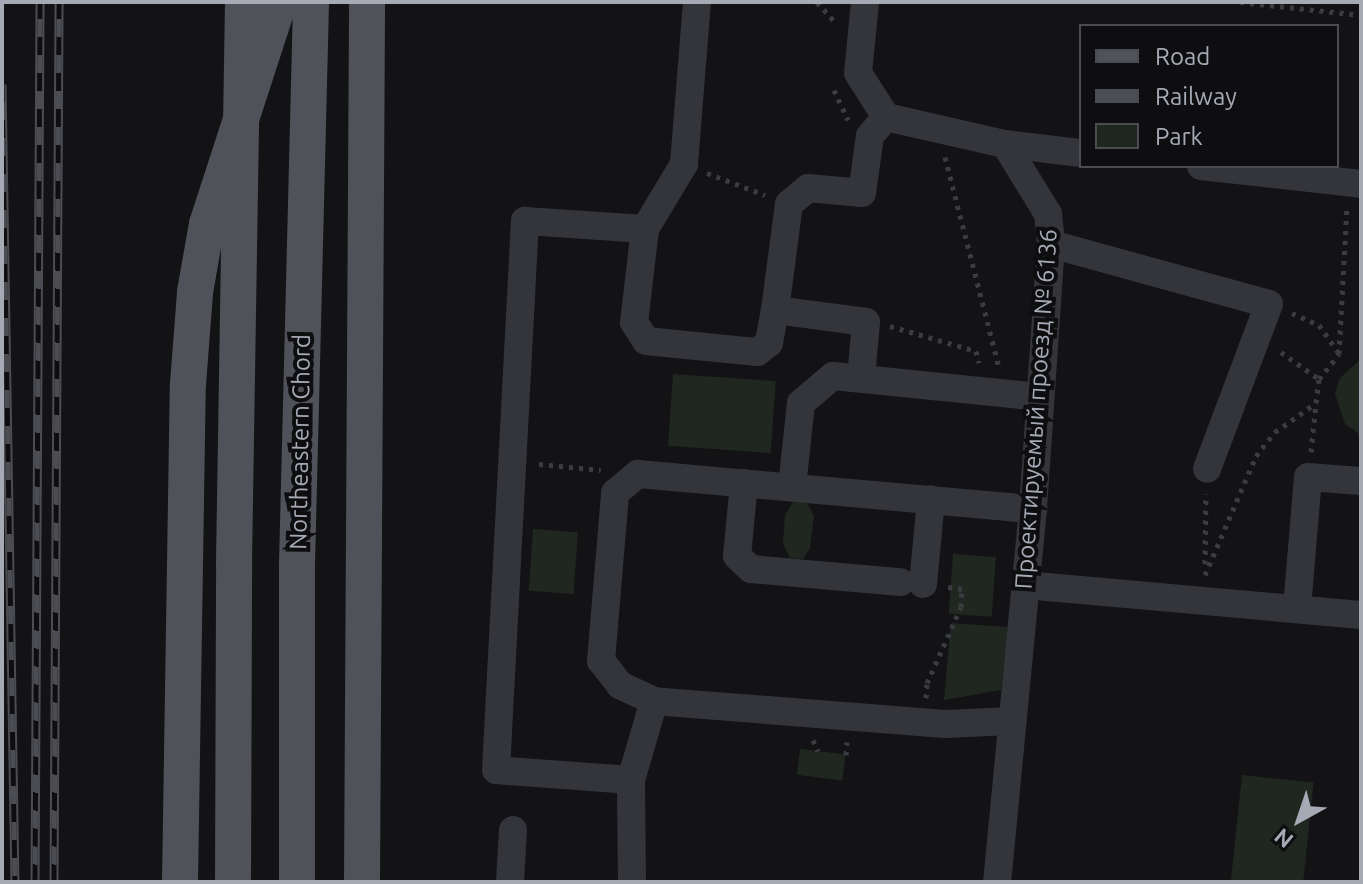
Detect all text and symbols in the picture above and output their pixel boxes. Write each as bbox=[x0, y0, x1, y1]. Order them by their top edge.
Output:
legend bbox=[1079, 24, 1339, 168]
text: Road bbox=[1155, 43, 1210, 70]
text: Railway bbox=[1155, 83, 1237, 110]
text: Park bbox=[1155, 123, 1203, 150]
street label: Проектируемый проезд № 6136 bbox=[1009, 228, 1063, 590]
street label: Northeastern Chord bbox=[284, 334, 316, 550]
north arrow bbox=[1259, 780, 1339, 860]
text: N bbox=[1269, 824, 1298, 854]

